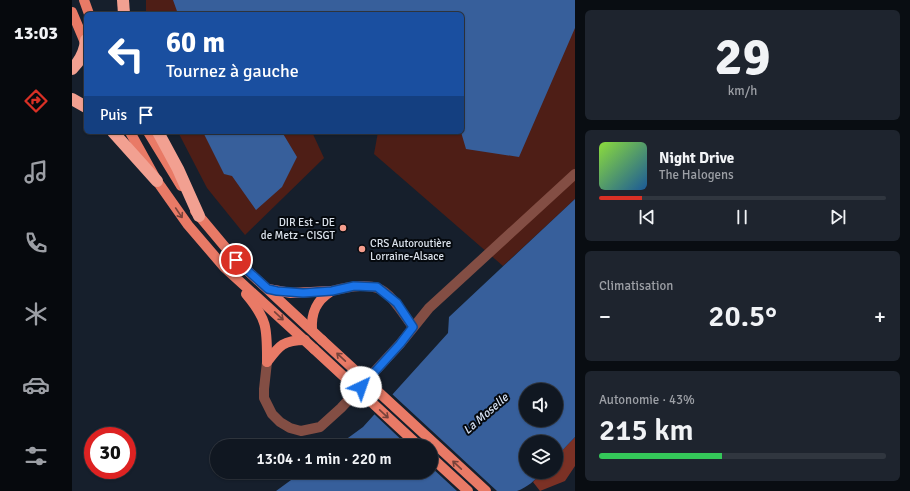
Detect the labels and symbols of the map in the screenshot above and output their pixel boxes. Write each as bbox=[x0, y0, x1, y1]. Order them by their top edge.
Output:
one-way arrow bbox=[175, 207, 183, 218]
place label: DIR Est - DE de Metz - CISGT bbox=[261, 216, 336, 242]
marker: DIR Est - DE de Metz - CISGT bbox=[338, 223, 348, 233]
place label: CRS Autoroutière Lorraine-Alsace bbox=[370, 237, 451, 263]
pin bbox=[219, 243, 253, 277]
marker: CRS Autoroutière Lorraine-Alsace bbox=[357, 244, 367, 254]
one-way arrow bbox=[274, 312, 284, 321]
one-way arrow bbox=[336, 353, 346, 362]
position arrow bbox=[340, 366, 382, 408]
water label: La Moselle bbox=[460, 390, 512, 438]
one-way arrow bbox=[379, 409, 389, 418]
speed limit sign: 30 bbox=[84, 427, 136, 479]
one-way arrow bbox=[452, 460, 462, 469]

